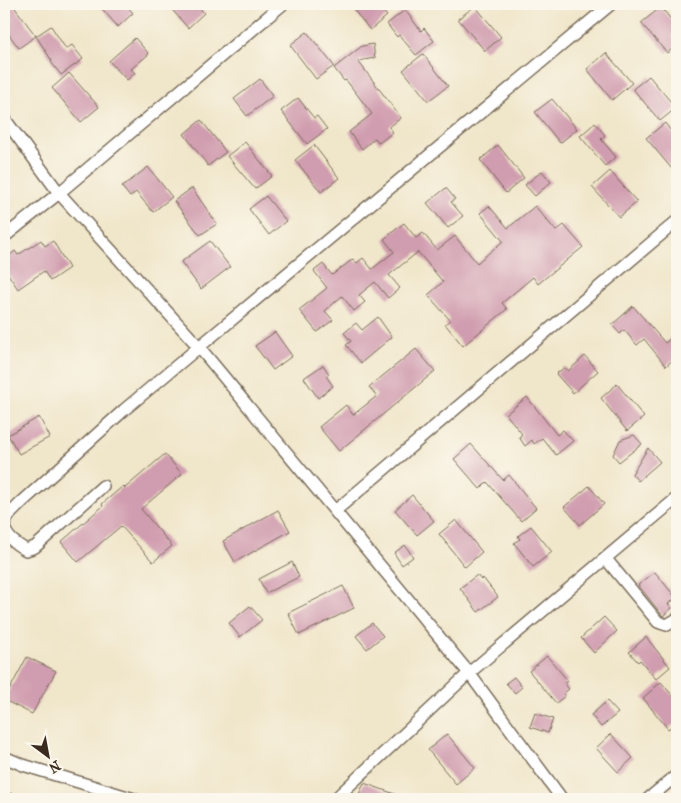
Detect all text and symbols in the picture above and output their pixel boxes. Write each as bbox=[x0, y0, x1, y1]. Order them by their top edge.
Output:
north arrow bbox=[22, 730, 72, 780]
text: N bbox=[45, 757, 64, 777]

